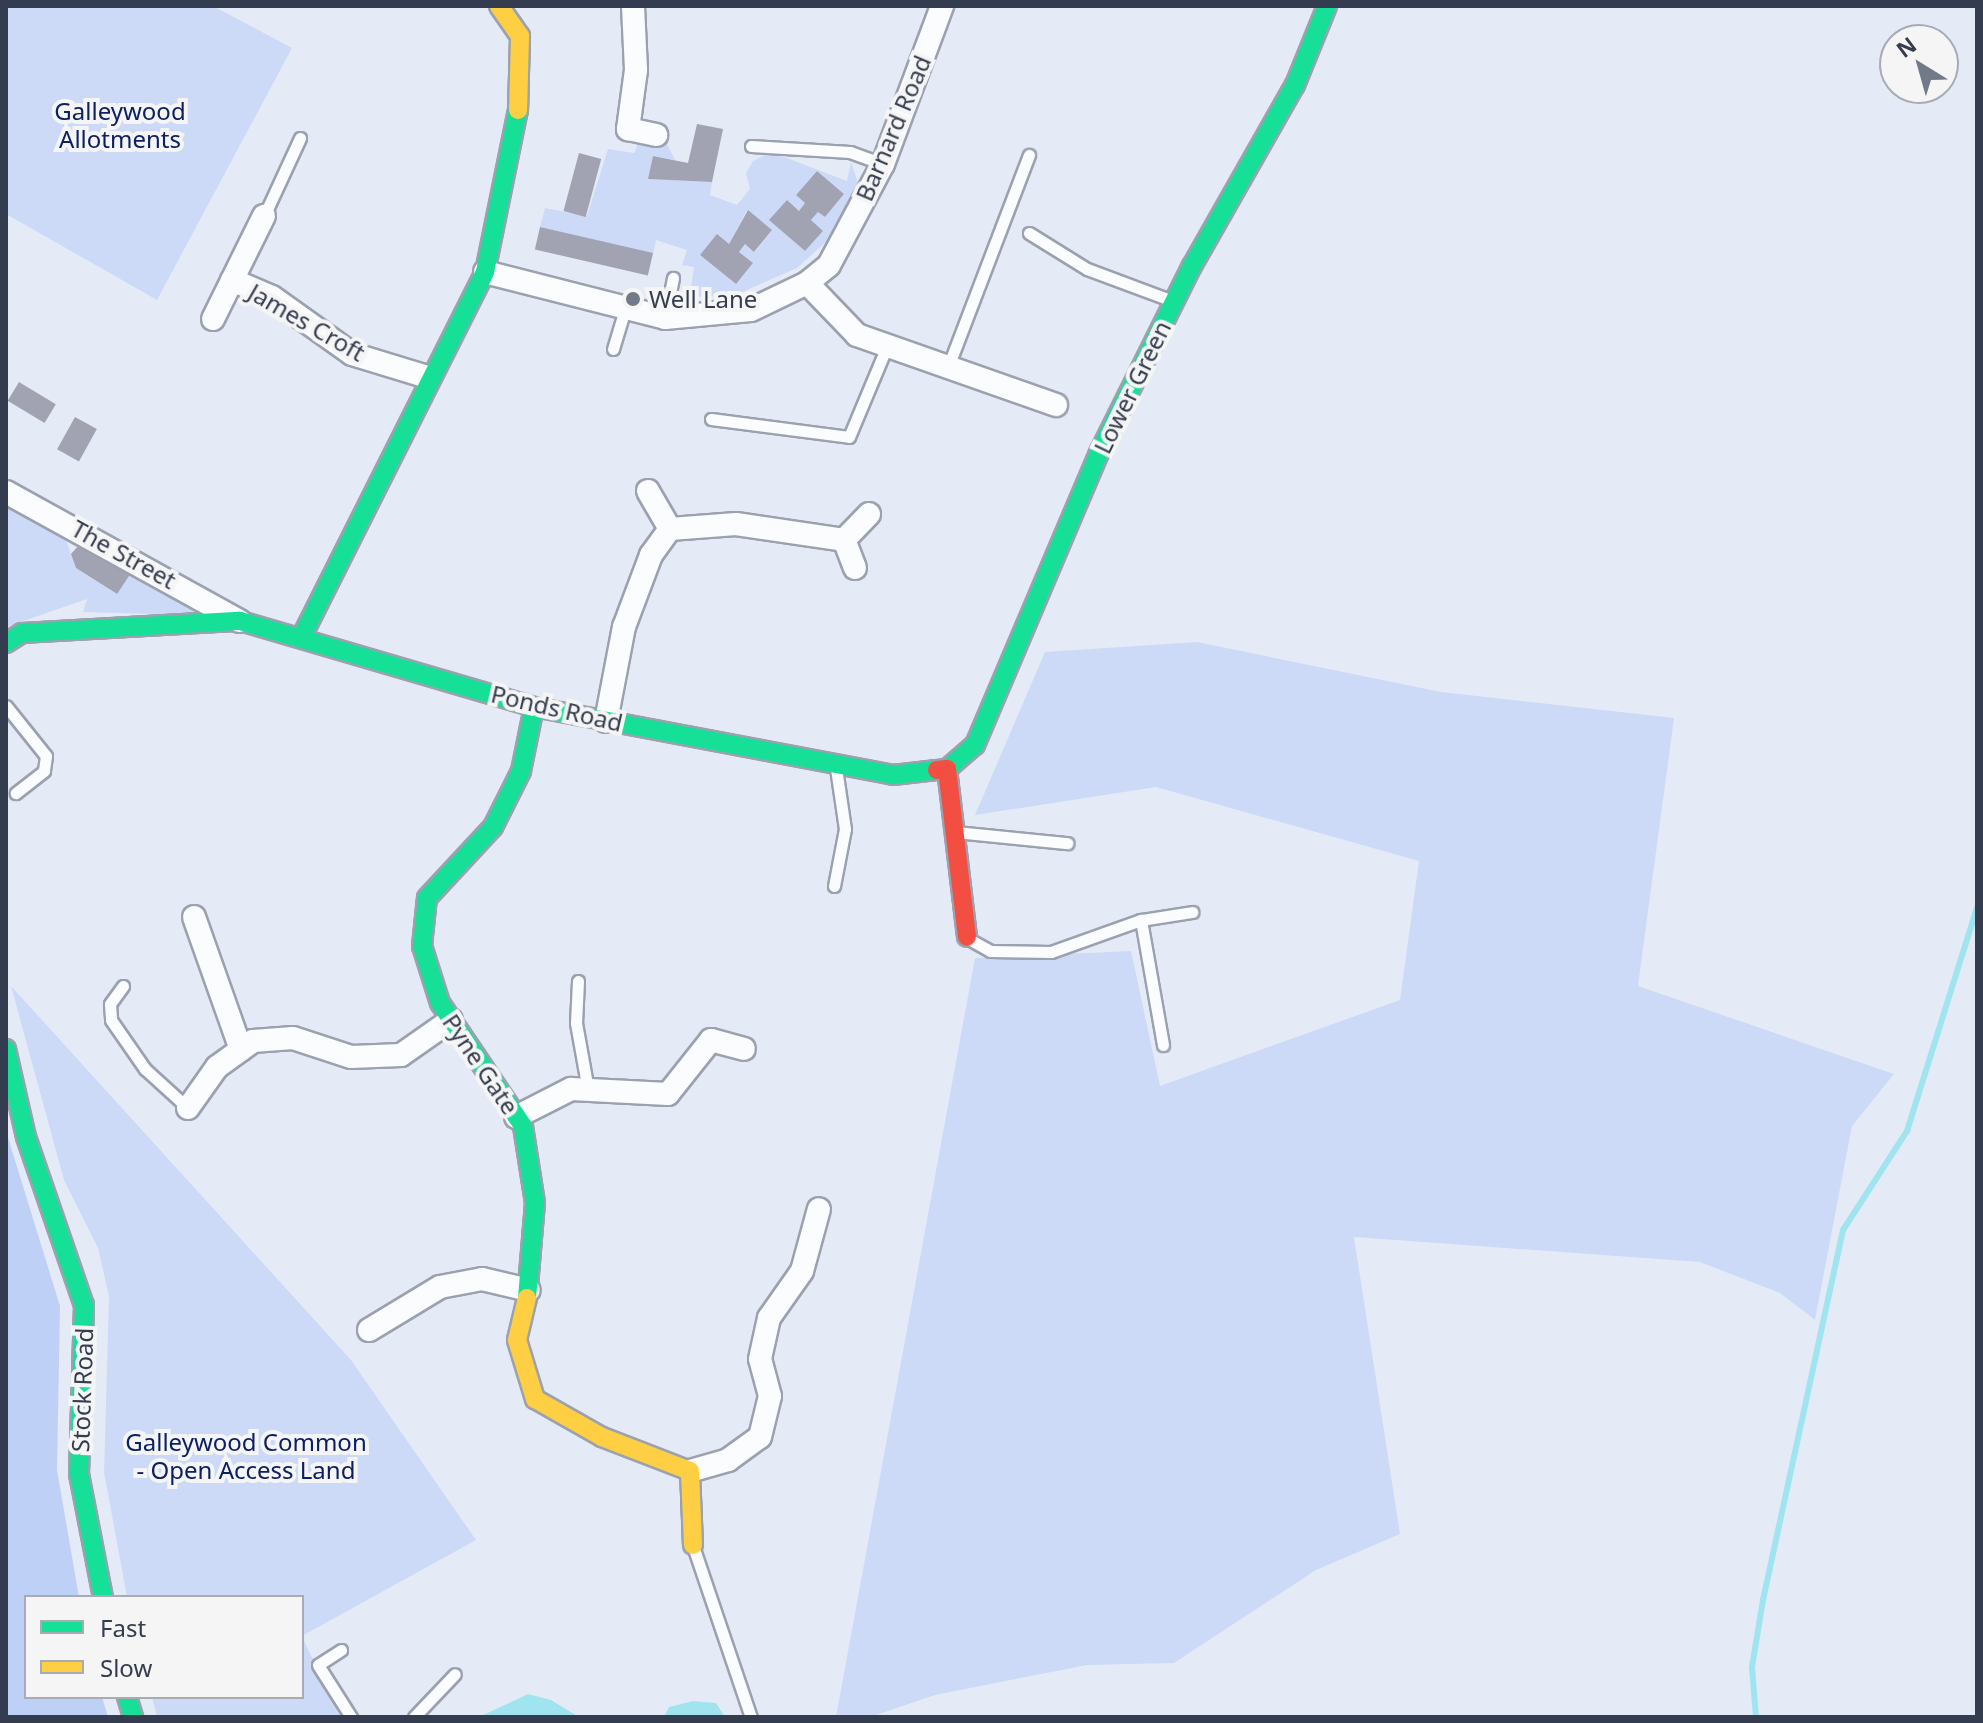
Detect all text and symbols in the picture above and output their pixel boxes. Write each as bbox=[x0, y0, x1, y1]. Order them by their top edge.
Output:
north arrow bbox=[1879, 24, 1959, 104]
text: N bbox=[1890, 29, 1922, 64]
street label: Barnard Road bbox=[849, 51, 937, 205]
park label: Galleywood Allotments bbox=[54, 97, 186, 153]
street label: James Croft bbox=[244, 277, 370, 367]
place label: Well Lane bbox=[649, 285, 757, 313]
marker: Well Lane bbox=[624, 290, 642, 308]
street label: Lower Green bbox=[1087, 316, 1177, 458]
street label: The Street bbox=[67, 514, 181, 594]
street label: Ponds Road bbox=[488, 679, 626, 737]
street label: Pyne Gate bbox=[437, 1008, 525, 1120]
street label: Stock Road bbox=[65, 1327, 99, 1453]
park label: Galleywood Common - Open Access Land bbox=[125, 1428, 367, 1484]
legend bbox=[24, 1595, 304, 1699]
text: Fast bbox=[100, 1611, 146, 1644]
text: Slow bbox=[100, 1651, 152, 1684]

